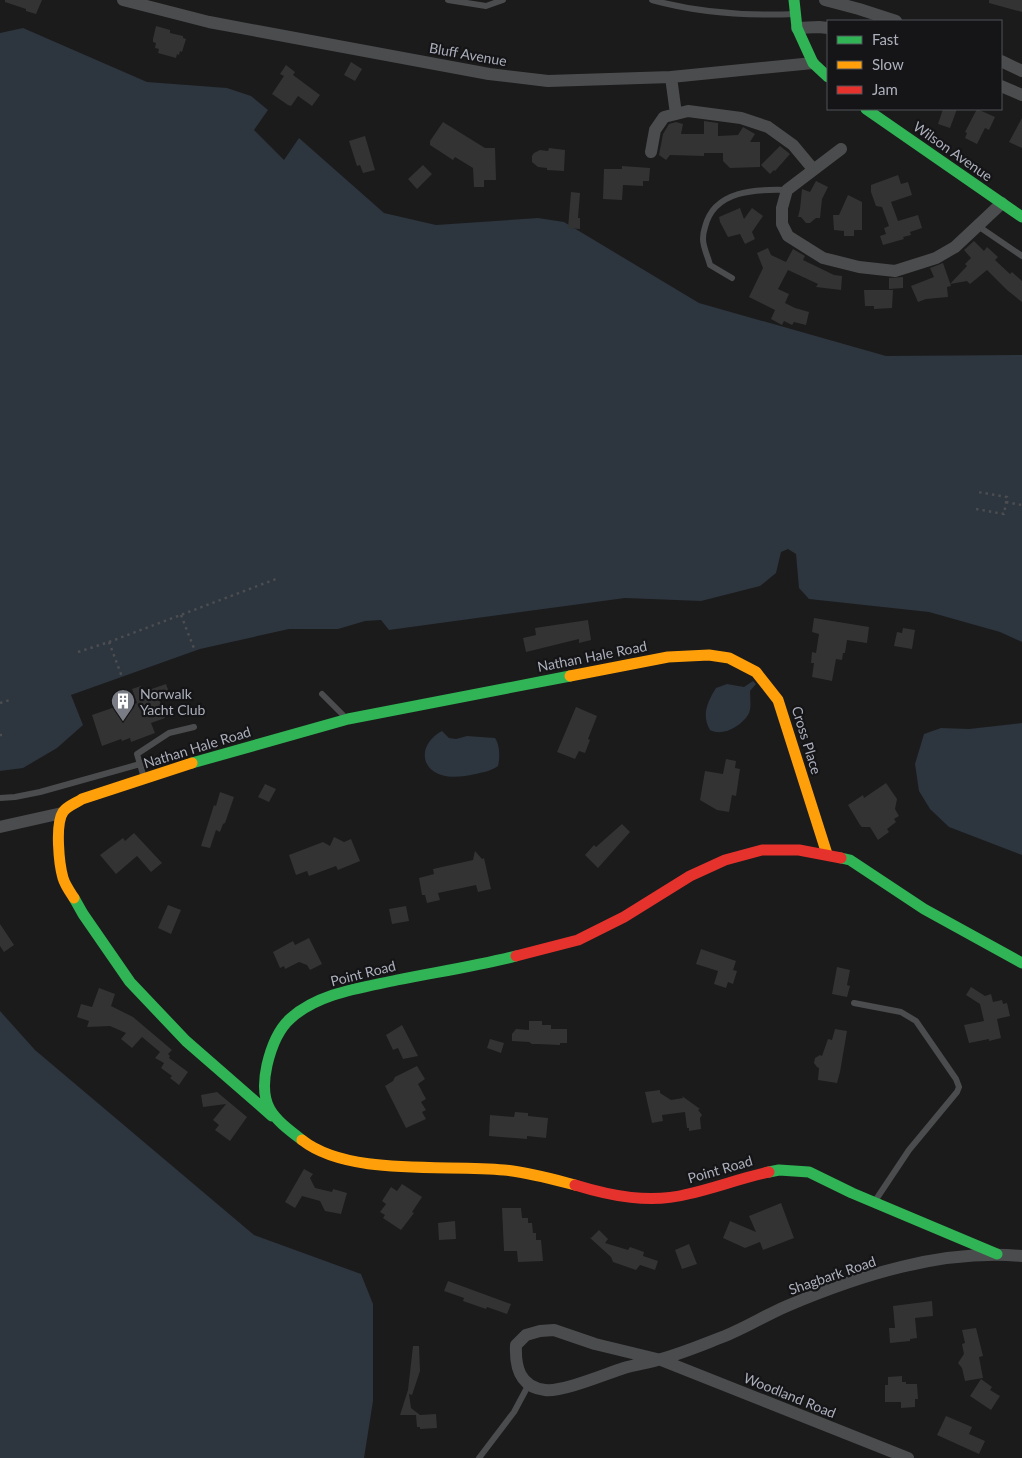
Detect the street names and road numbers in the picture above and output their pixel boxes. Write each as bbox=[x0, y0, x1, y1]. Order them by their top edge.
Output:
street label: Bluff Avenue bbox=[428, 39, 508, 69]
street label: Wilson Avenue bbox=[910, 118, 996, 184]
street label: Nathan Hale Road bbox=[536, 637, 648, 675]
street label: Cross Place bbox=[789, 704, 825, 776]
street label: Nathan Hale Road bbox=[141, 723, 253, 771]
street label: Point Road bbox=[329, 957, 397, 989]
street label: Point Road bbox=[686, 1152, 754, 1186]
street label: Shagbark Road bbox=[786, 1252, 878, 1298]
street label: Woodland Road bbox=[741, 1369, 839, 1421]

